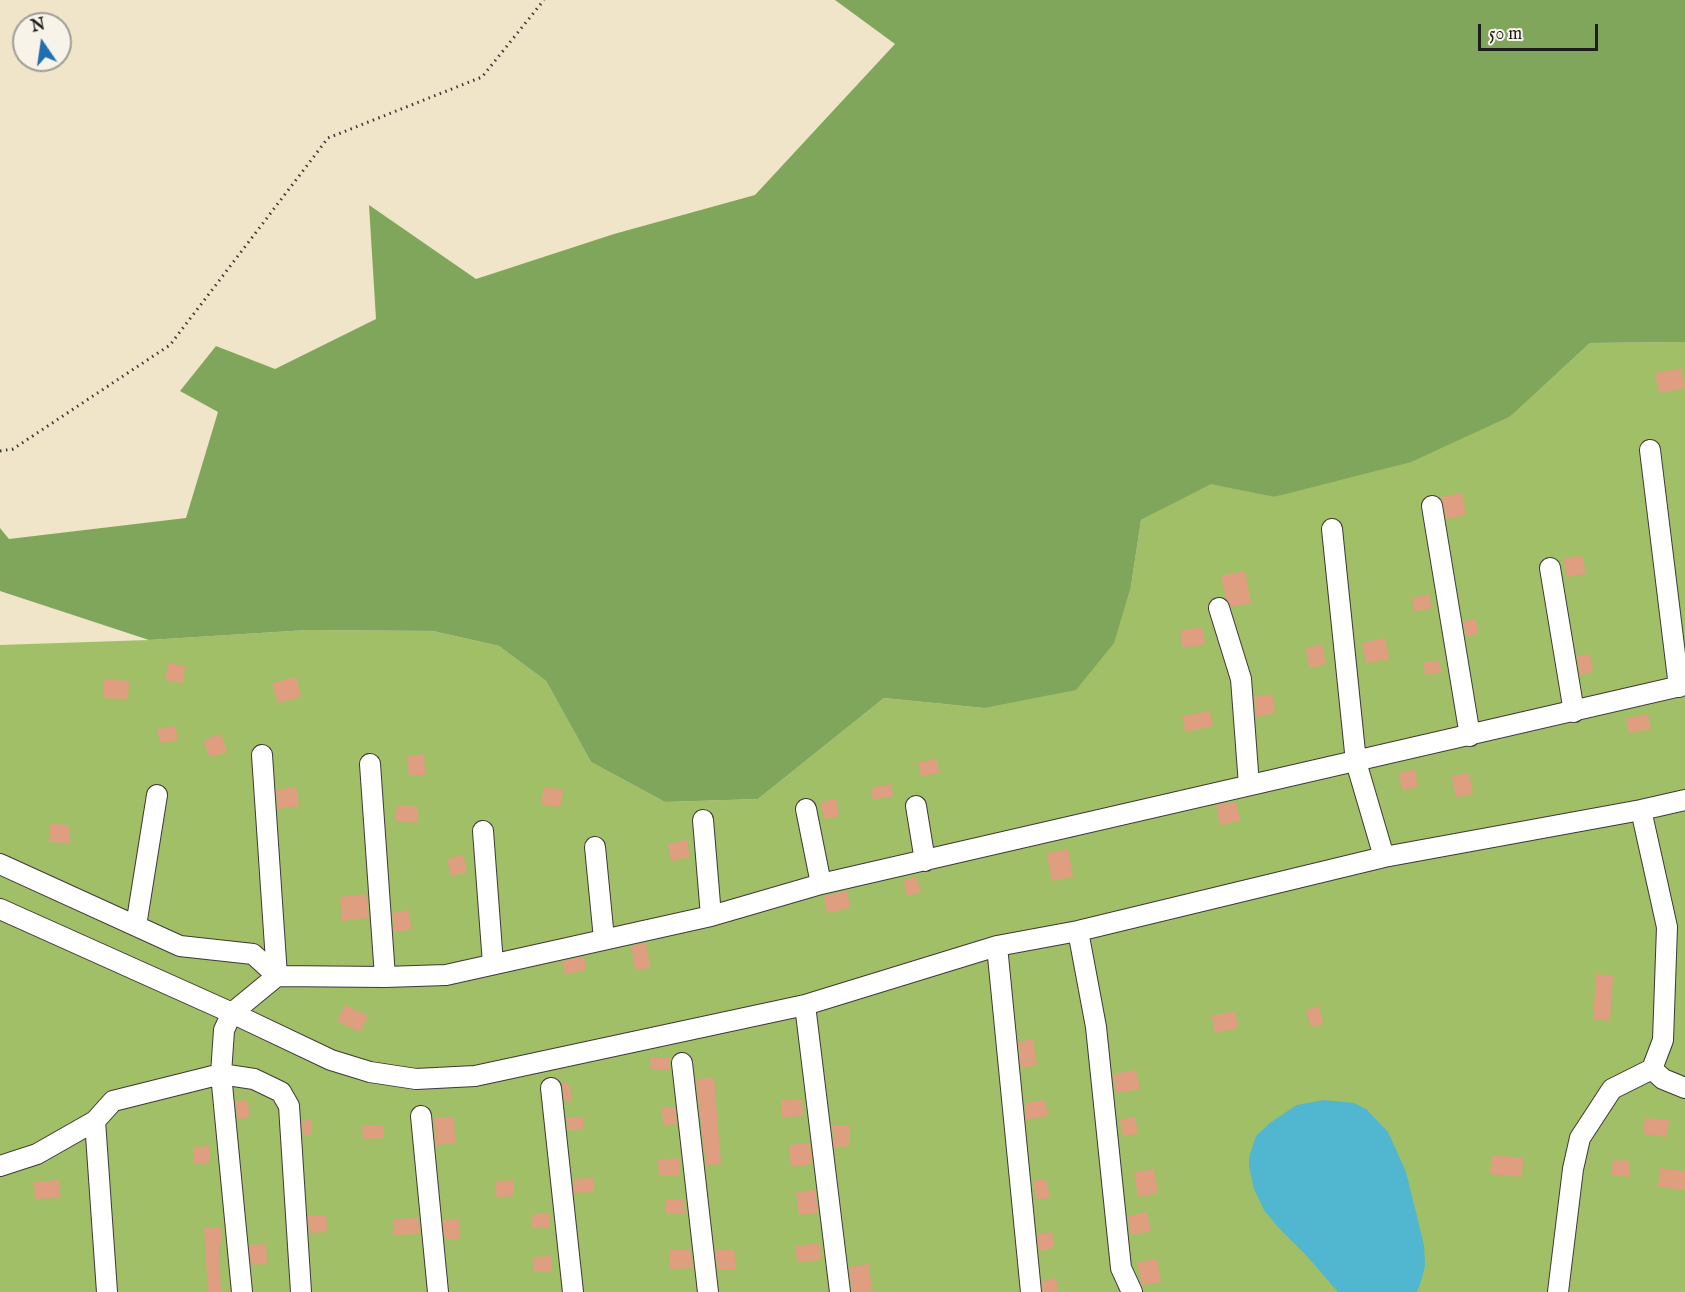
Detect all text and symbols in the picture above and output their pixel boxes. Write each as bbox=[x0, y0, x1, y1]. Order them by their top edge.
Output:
north arrow bbox=[12, 12, 72, 72]
scale bar bbox=[1481, 12, 1601, 50]
text: N bbox=[29, 15, 47, 38]
text: 50 m bbox=[1489, 23, 1522, 46]

